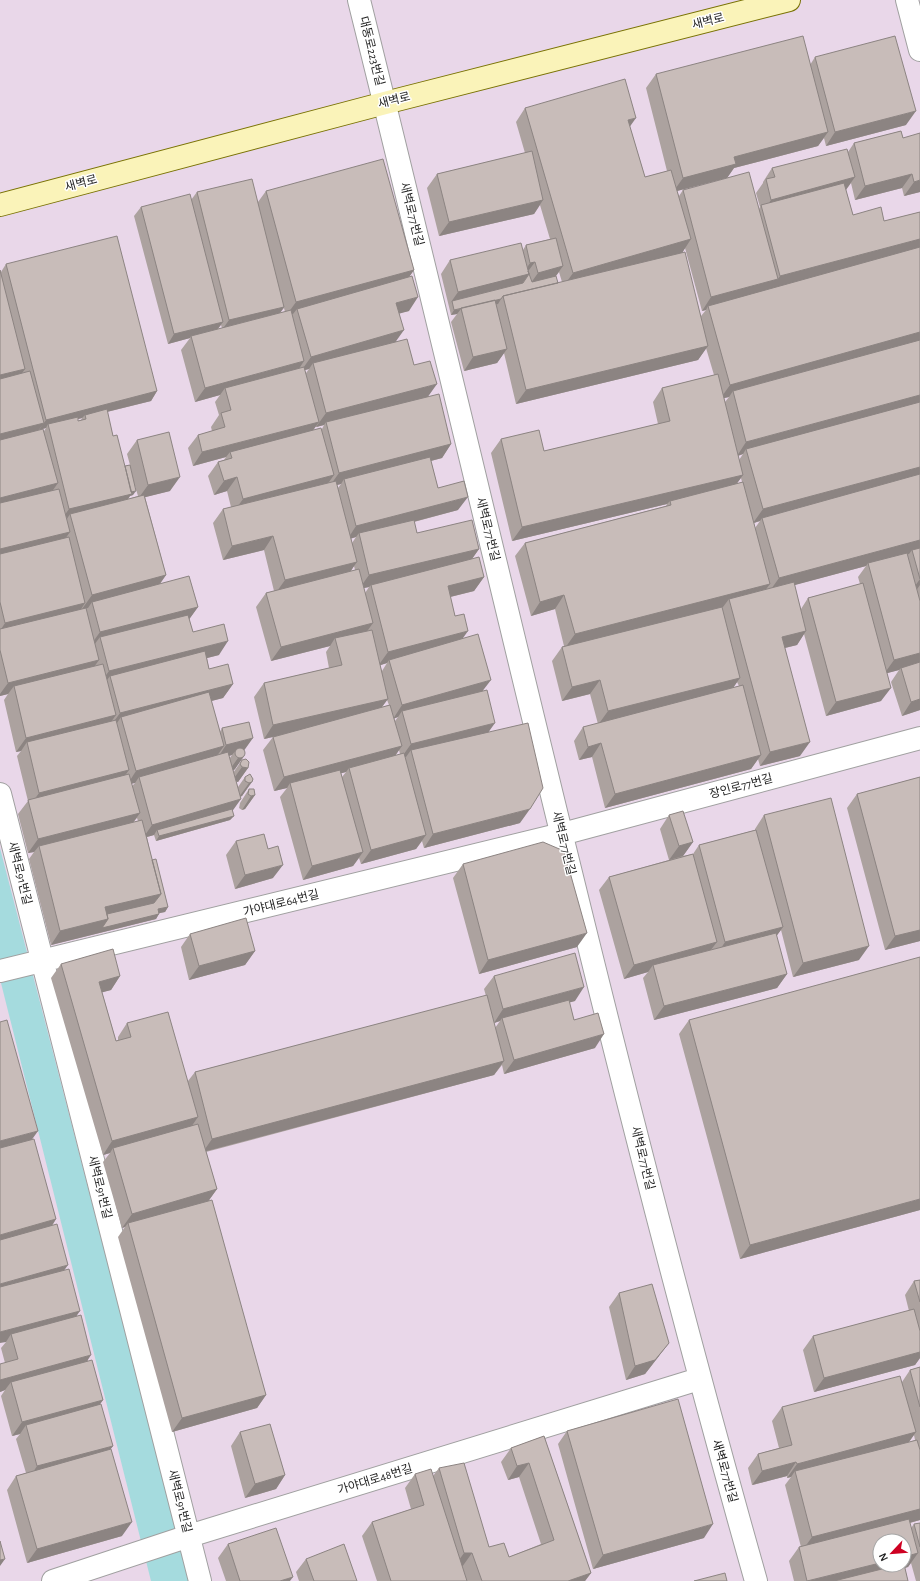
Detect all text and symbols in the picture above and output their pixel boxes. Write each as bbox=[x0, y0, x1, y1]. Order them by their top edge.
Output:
street label: 새벽로 bbox=[690, 11, 726, 31]
street label: 대동로223번길 bbox=[358, 15, 386, 87]
street label: 새벽로 bbox=[376, 90, 412, 110]
street label: 새벽로 bbox=[63, 173, 99, 193]
street label: 새벽로77번길 bbox=[398, 181, 426, 247]
street label: 새벽로77번길 bbox=[474, 496, 502, 562]
street label: 장인로77번길 bbox=[708, 772, 774, 800]
street label: 새벽로77번길 bbox=[550, 810, 578, 876]
street label: 새벽로91번길 bbox=[6, 840, 34, 906]
street label: 가야대로64번길 bbox=[242, 888, 320, 918]
street label: 새벽로77번길 bbox=[629, 1125, 657, 1191]
street label: 새벽로91번길 bbox=[86, 1154, 114, 1220]
street label: 새벽로77번길 bbox=[710, 1438, 740, 1504]
street label: 가야대로48번길 bbox=[336, 1462, 414, 1496]
street label: 새벽로91번길 bbox=[166, 1468, 194, 1534]
north arrow bbox=[872, 1533, 912, 1573]
text: N bbox=[877, 1551, 890, 1563]

